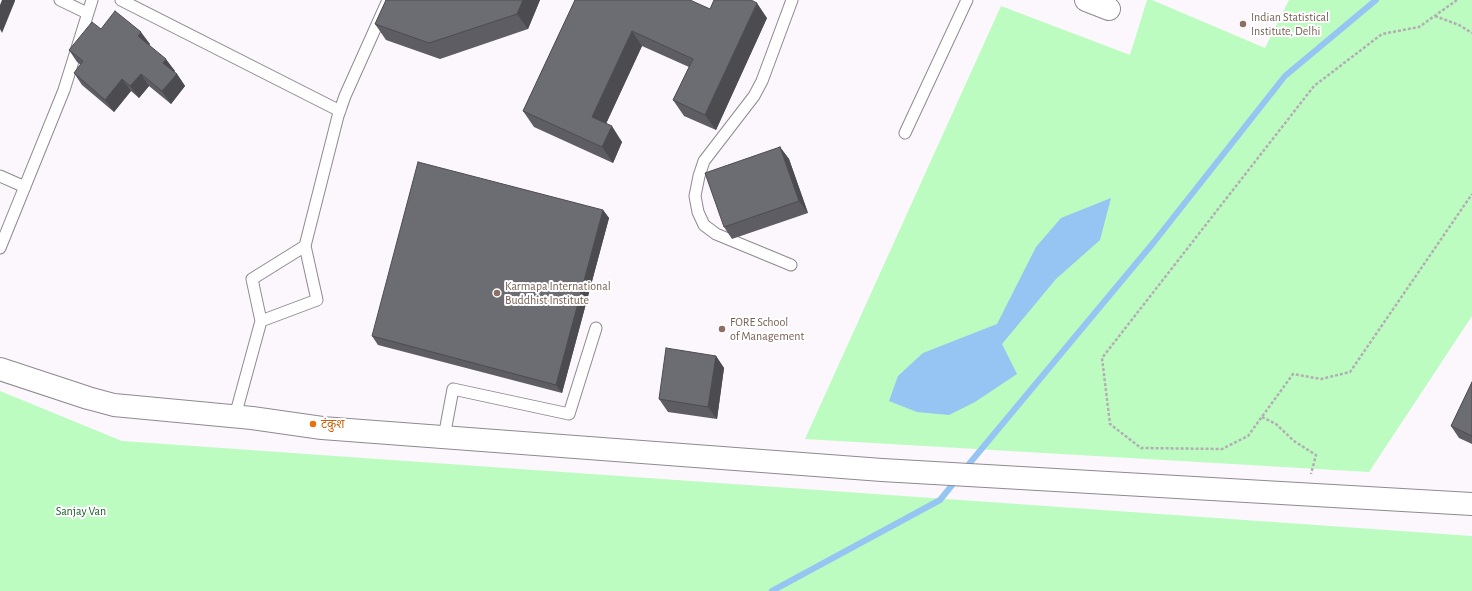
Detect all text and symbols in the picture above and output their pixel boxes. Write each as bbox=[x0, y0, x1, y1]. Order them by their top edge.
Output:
place label: Indian Statistical Institute, Delhi bbox=[1251, 10, 1329, 38]
marker: Indian Statistical Institute, Delhi bbox=[1238, 19, 1248, 29]
place label: Karmapa International Buddhist Institute bbox=[505, 279, 611, 307]
marker: Karmapa International Buddhist Institute bbox=[492, 288, 502, 298]
place label: FORE School of Management bbox=[730, 315, 804, 343]
marker: FORE School of Management bbox=[717, 324, 727, 334]
place label: टंकुश bbox=[321, 417, 344, 431]
marker: टंकुश bbox=[308, 419, 318, 429]
park label: Sanjay Van bbox=[56, 504, 106, 518]

